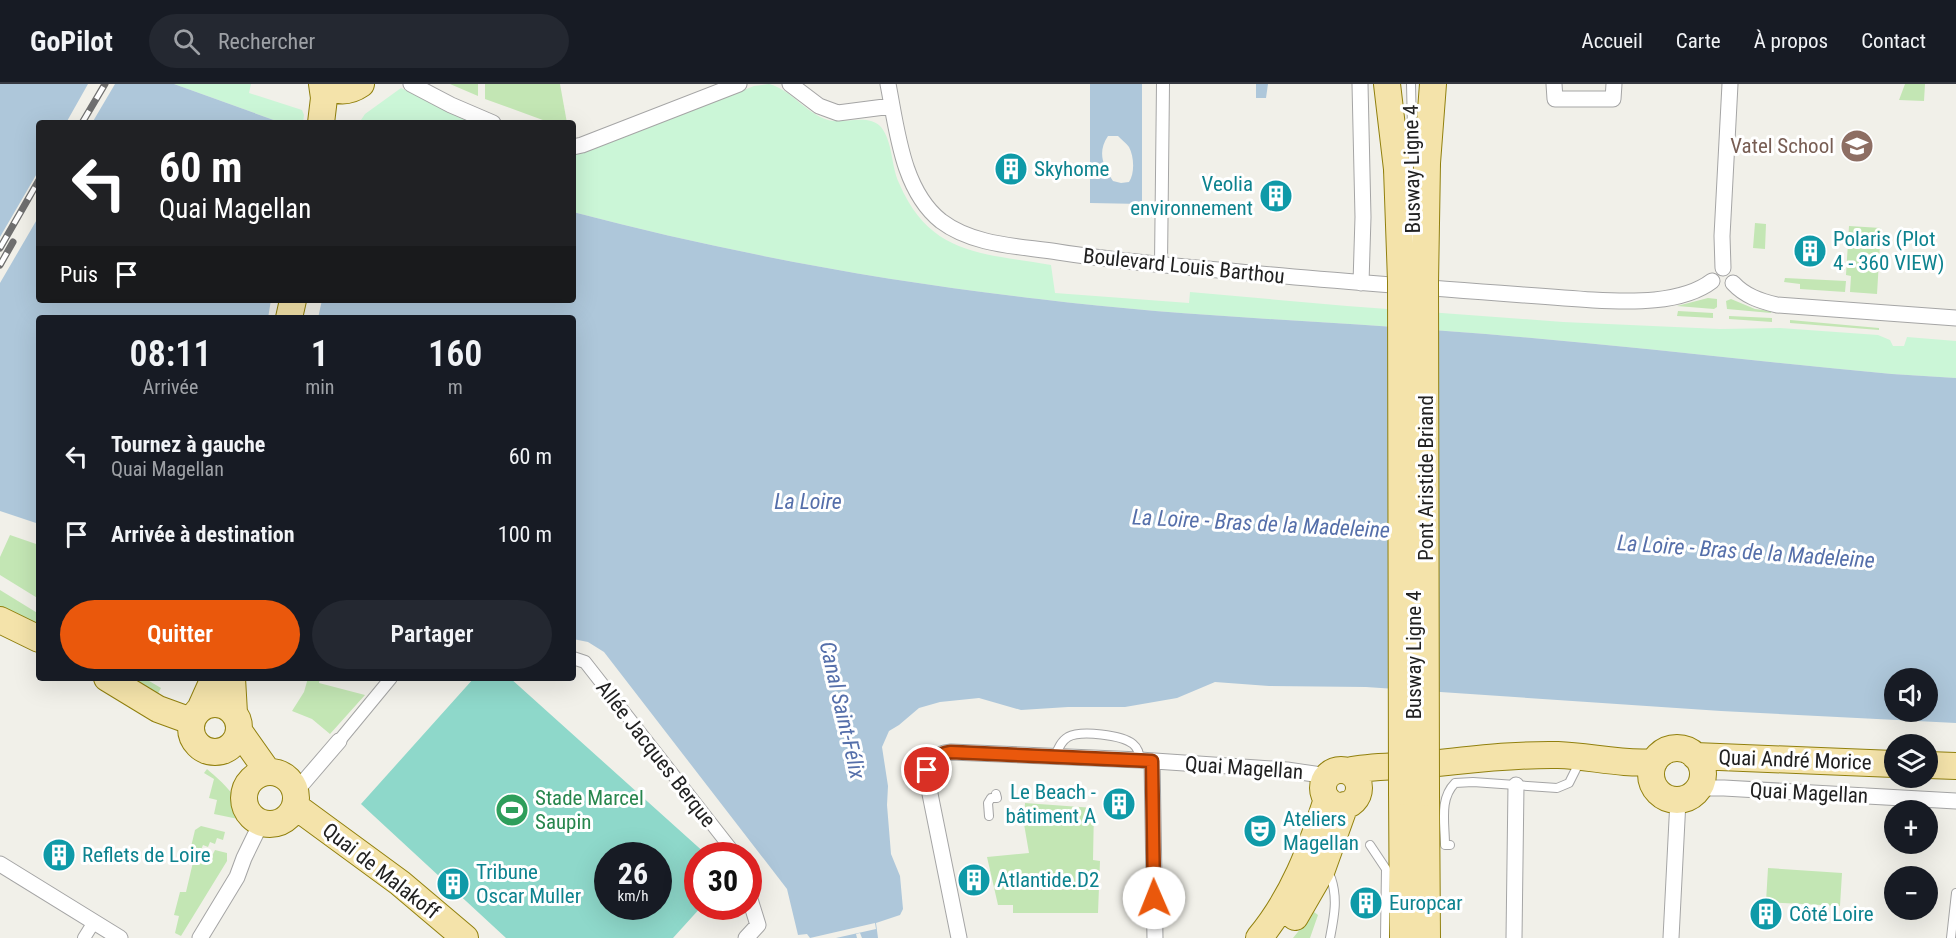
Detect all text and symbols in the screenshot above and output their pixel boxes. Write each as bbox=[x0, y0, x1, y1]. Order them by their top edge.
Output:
search box bbox=[149, 14, 569, 68]
text: GoPilot bbox=[30, 25, 113, 58]
icon: search bbox=[170, 25, 203, 58]
text: Rechercher bbox=[218, 29, 315, 54]
text: Accueil bbox=[1582, 29, 1643, 53]
text: Carte bbox=[1676, 29, 1721, 53]
text: À propos bbox=[1754, 29, 1828, 53]
text: Contact bbox=[1861, 29, 1926, 53]
street label: Busway Ligne 4 bbox=[1399, 104, 1425, 234]
school or university icon: Vatel School bbox=[1839, 128, 1875, 164]
place label: Vatel School bbox=[1730, 134, 1834, 158]
text: 60 m bbox=[159, 143, 242, 192]
icon: left bbox=[60, 144, 138, 222]
building icon: Skyhome bbox=[993, 151, 1029, 187]
place label: Skyhome bbox=[1034, 157, 1110, 181]
place label: Veolia environnement bbox=[1130, 172, 1253, 220]
building icon: Veolia environnement bbox=[1258, 178, 1294, 214]
text: Quai Magellan bbox=[159, 193, 311, 225]
place label: Polaris (Plot 4 - 360 VIEW) bbox=[1833, 227, 1944, 275]
building icon: Polaris (Plot 4 - 360 VIEW) bbox=[1792, 233, 1828, 269]
street label: Boulevard Louis Barthou bbox=[1082, 243, 1286, 289]
icon: arrive bbox=[110, 258, 143, 291]
text: Puis bbox=[60, 262, 98, 287]
text: 08:11 bbox=[130, 333, 212, 375]
text: 1 bbox=[311, 333, 329, 375]
text: 160 bbox=[428, 333, 482, 375]
text: Arrivée bbox=[143, 375, 198, 399]
text: min bbox=[305, 375, 334, 399]
text: m bbox=[448, 375, 463, 399]
street label: Pont Aristide Briand bbox=[1414, 395, 1438, 561]
text: Tournez à gauche bbox=[111, 432, 265, 457]
icon: left bbox=[60, 440, 93, 473]
text: 60 m bbox=[509, 444, 552, 469]
text: Quai Magellan bbox=[111, 457, 224, 481]
water label: La Loire bbox=[774, 489, 842, 514]
water label: La Loire - Bras de la Madeleine bbox=[1131, 504, 1391, 543]
icon: arrive bbox=[60, 518, 93, 551]
text: Arrivée à destination bbox=[111, 522, 295, 547]
text: 100 m bbox=[498, 522, 552, 547]
water label: La Loire - Bras de la Madeleine bbox=[1616, 530, 1876, 573]
street label: Busway Ligne 4 bbox=[1402, 591, 1426, 719]
button: Quitter bbox=[60, 600, 300, 669]
button: Partager bbox=[312, 600, 552, 669]
water label: Canal Saint-Félix bbox=[815, 639, 871, 782]
map controls bbox=[1884, 668, 1938, 920]
button: sound bbox=[1884, 668, 1938, 722]
street label: Allée Jacques Berque bbox=[591, 676, 721, 832]
button: layers bbox=[1884, 734, 1938, 788]
pin bbox=[901, 744, 952, 795]
street label: Quai André Morice bbox=[1718, 745, 1872, 775]
street label: Quai Magellan bbox=[1184, 752, 1304, 784]
icon: arrive bbox=[910, 753, 943, 786]
street label: Quai Magellan bbox=[1749, 778, 1869, 808]
place label: Le Beach - bâtiment A bbox=[1006, 780, 1096, 828]
place label: Stade Marcel Saupin bbox=[535, 786, 644, 834]
building icon: Le Beach - bâtiment A bbox=[1101, 786, 1137, 822]
sports icon: Stade Marcel Saupin bbox=[494, 792, 530, 828]
button: + bbox=[1884, 800, 1938, 854]
place label: Ateliers Magellan bbox=[1283, 807, 1359, 855]
theatre icon: Ateliers Magellan bbox=[1242, 813, 1278, 849]
street label: Quai de Malakoff bbox=[318, 818, 444, 924]
building icon: Reflets de Loire bbox=[41, 837, 77, 873]
speed limit sign: 30 bbox=[684, 842, 762, 920]
place label: Reflets de Loire bbox=[82, 843, 211, 867]
text: 26 bbox=[618, 856, 648, 891]
place label: Tribune Oscar Muller bbox=[476, 860, 581, 908]
building icon: Atlantide.D2 bbox=[956, 862, 992, 898]
building icon: Tribune Oscar Muller bbox=[435, 866, 471, 902]
position arrow bbox=[1122, 866, 1186, 930]
button: − bbox=[1884, 866, 1938, 920]
place label: Atlantide.D2 bbox=[997, 868, 1099, 892]
building icon: Europcar bbox=[1348, 885, 1384, 921]
text: km/h bbox=[618, 887, 648, 905]
place label: Europcar bbox=[1389, 891, 1463, 915]
building icon: Côté Loire bbox=[1748, 896, 1784, 932]
place label: Côté Loire bbox=[1789, 902, 1874, 926]

